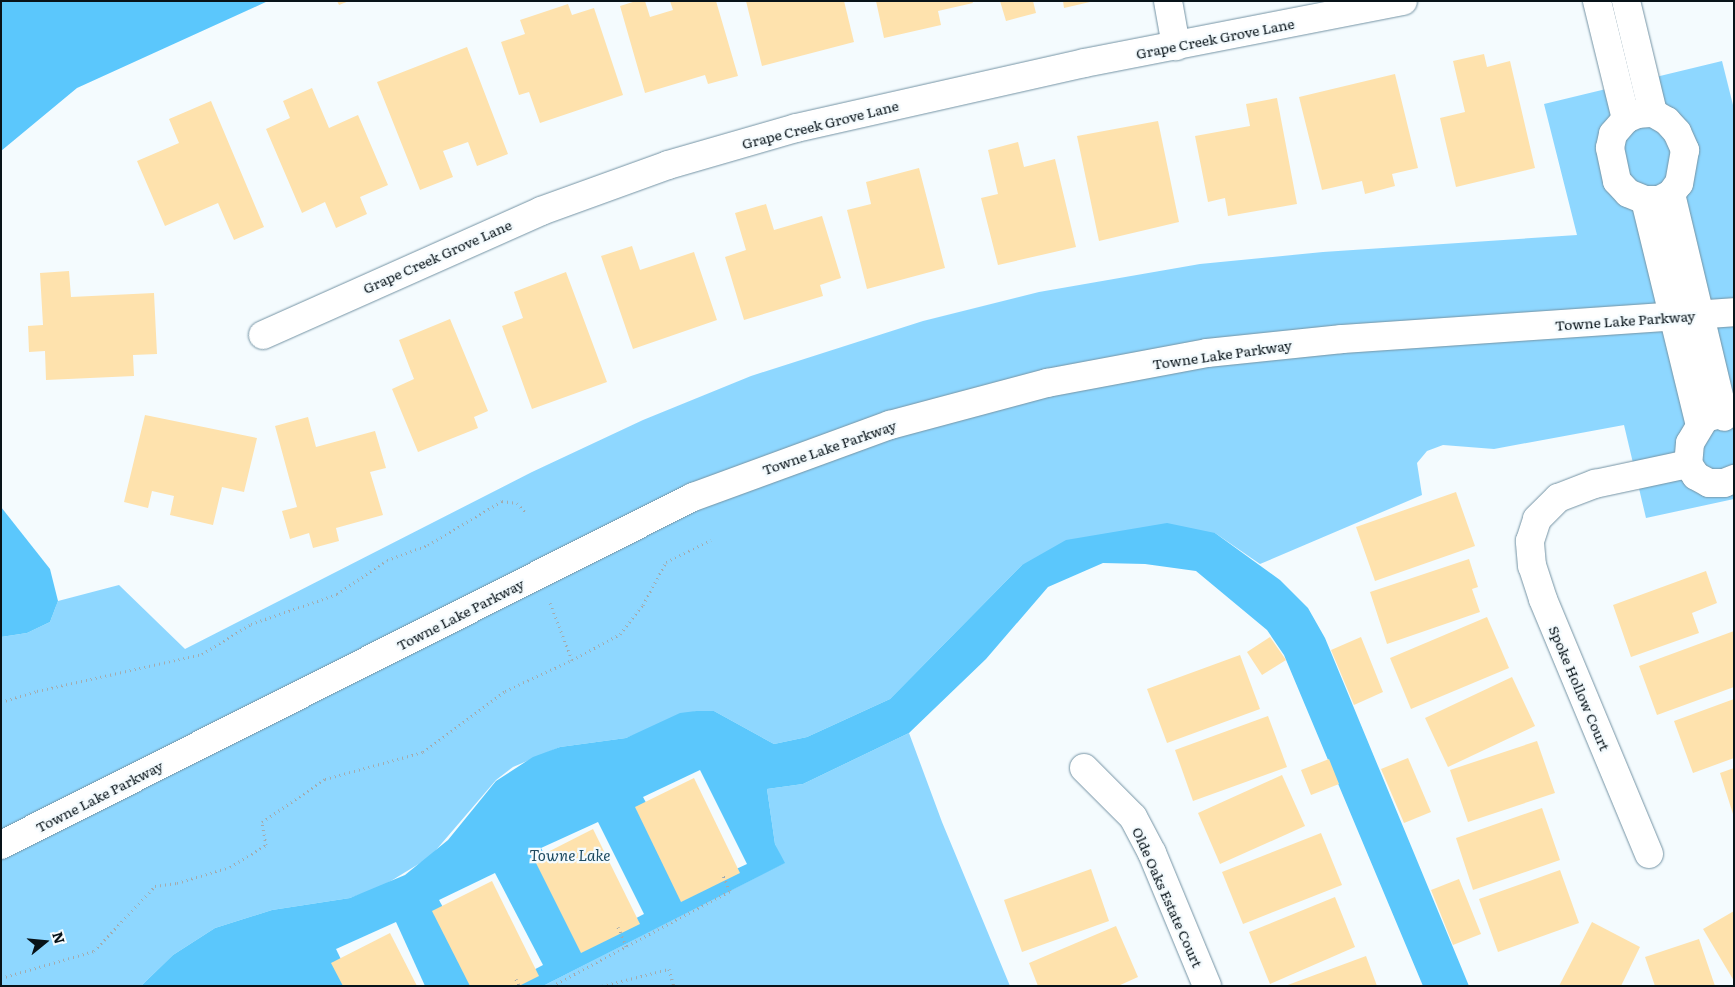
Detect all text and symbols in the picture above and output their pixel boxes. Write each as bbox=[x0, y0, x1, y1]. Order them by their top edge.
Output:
street label: Grape Creek Grove Lane bbox=[1134, 14, 1296, 62]
street label: Grape Creek Grove Lane bbox=[740, 96, 900, 152]
street label: Grape Creek Grove Lane bbox=[360, 216, 514, 296]
street label: Towne Lake Parkway bbox=[1554, 307, 1696, 333]
street label: Towne Lake Parkway bbox=[1151, 336, 1293, 372]
street label: Towne Lake Parkway bbox=[760, 416, 898, 478]
street label: Towne Lake Parkway bbox=[393, 575, 527, 653]
street label: Spoke Hollow Court bbox=[1546, 623, 1614, 753]
street label: Towne Lake Parkway bbox=[32, 757, 166, 835]
street label: Olde Oaks Estate Court bbox=[1129, 824, 1207, 970]
water label: Towne Lake bbox=[530, 846, 610, 864]
north arrow bbox=[20, 917, 70, 967]
text: N bbox=[48, 929, 71, 946]

